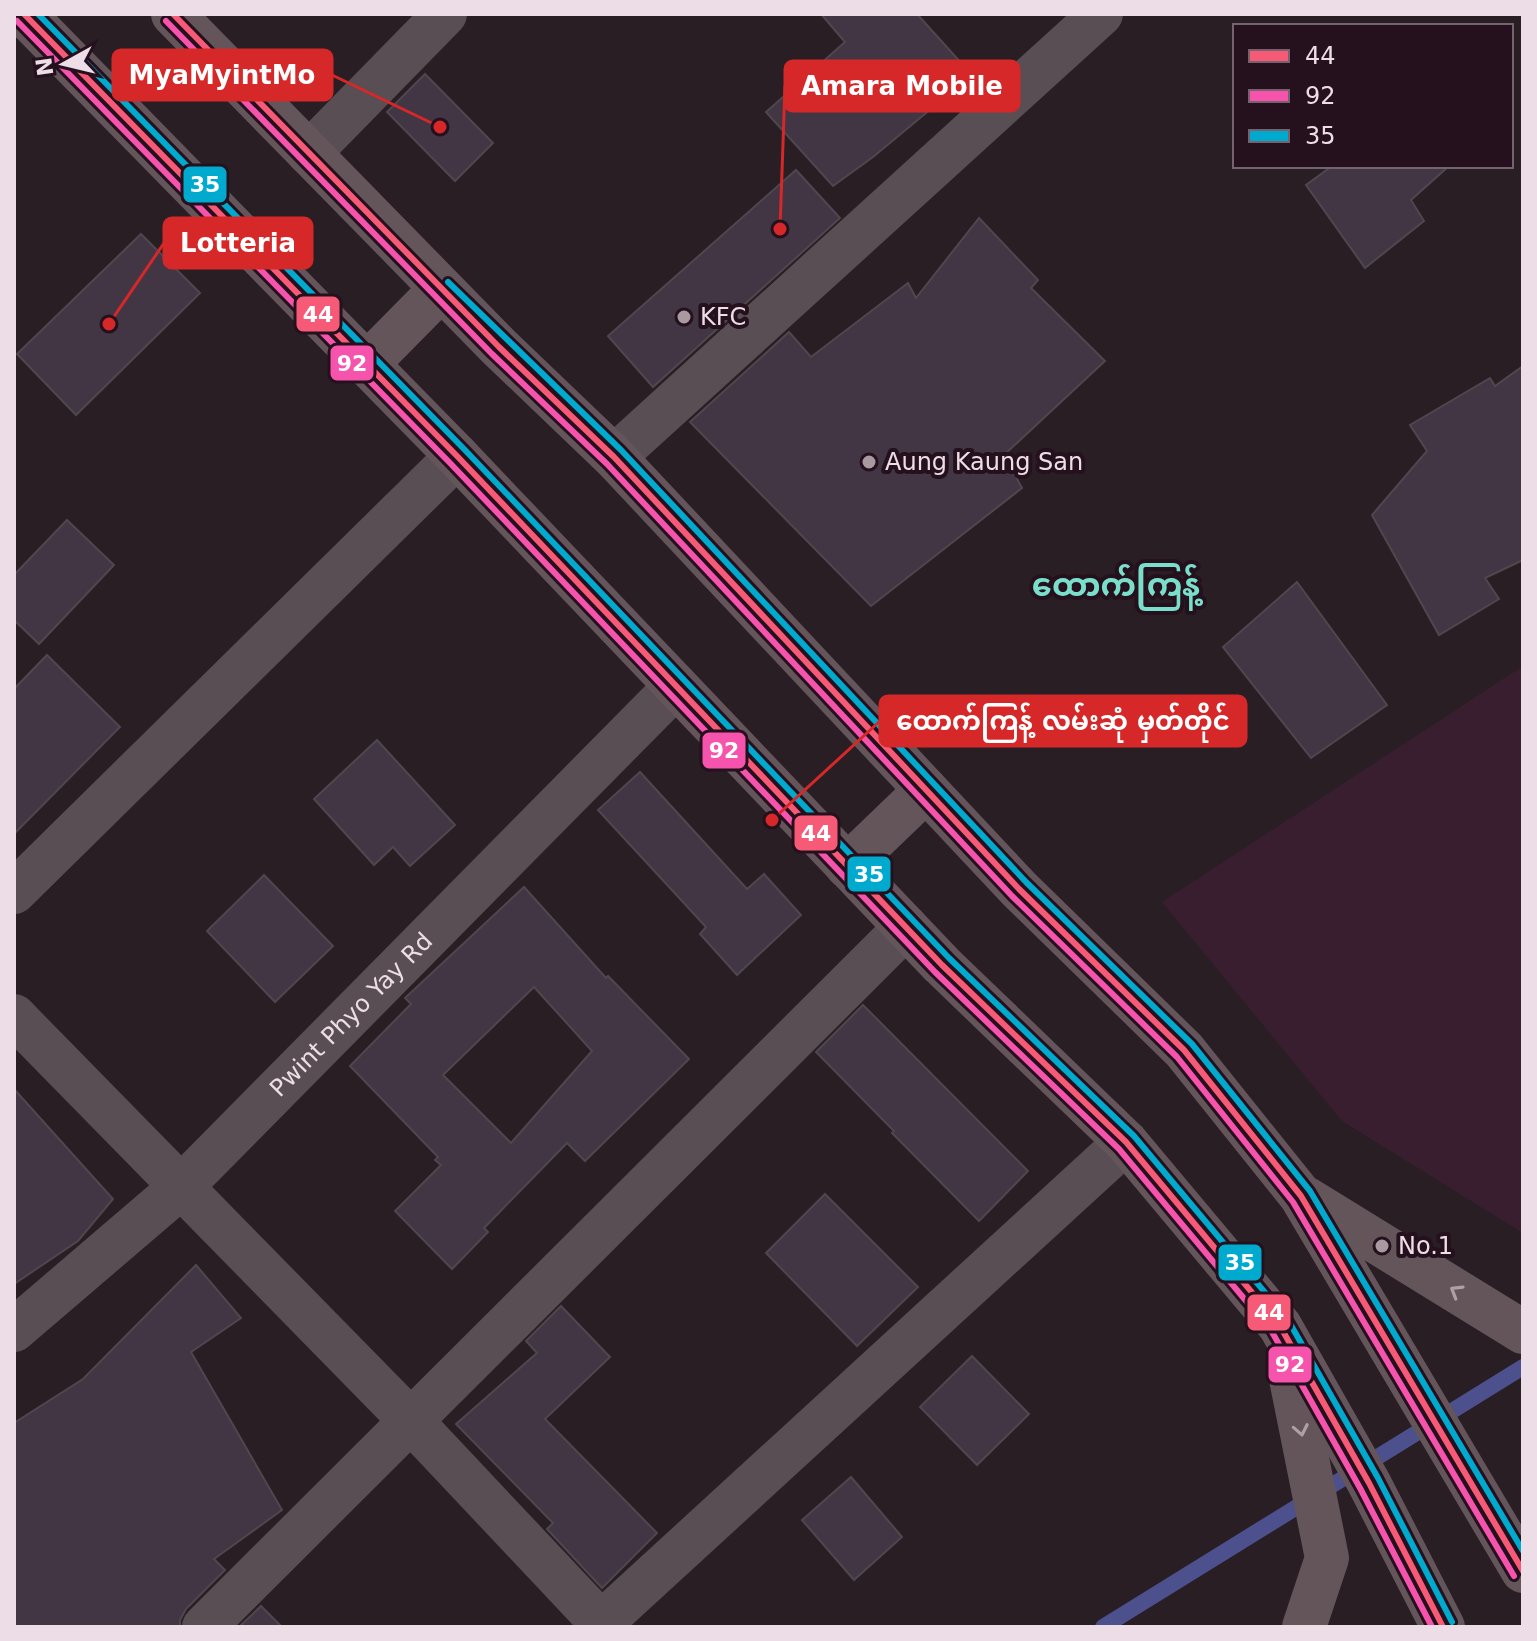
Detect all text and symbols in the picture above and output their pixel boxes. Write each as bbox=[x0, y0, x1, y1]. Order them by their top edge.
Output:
north arrow bbox=[24, 24, 104, 104]
legend bbox=[1233, 24, 1513, 168]
text: 44 bbox=[1305, 42, 1336, 70]
callout: MyaMyintMo bbox=[113, 50, 332, 100]
text: N bbox=[31, 56, 58, 78]
text: MyaMyintMo bbox=[129, 60, 315, 90]
callout: Amara Mobile bbox=[785, 61, 1019, 111]
text: Amara Mobile bbox=[801, 71, 1003, 101]
text: 92 bbox=[1305, 82, 1336, 110]
text: 35 bbox=[1305, 122, 1336, 150]
line badge: 35 bbox=[182, 165, 228, 204]
text: 35 bbox=[190, 172, 220, 197]
callout: Lotteria bbox=[164, 218, 312, 268]
text: Lotteria bbox=[180, 228, 296, 258]
line badge: 44 bbox=[295, 295, 341, 333]
text: 44 bbox=[303, 302, 333, 327]
place label: KFC bbox=[700, 303, 746, 331]
marker: KFC bbox=[675, 308, 693, 326]
line badge: 92 bbox=[329, 344, 375, 382]
text: 92 bbox=[337, 351, 367, 376]
place label: Aung Kaung San bbox=[885, 448, 1083, 476]
marker: Aung Kaung San bbox=[860, 453, 878, 471]
district label: ထောက်ကြန့် bbox=[1032, 563, 1204, 611]
callout: ထောက်ကြန့် လမ်းဆုံ မှတ်တိုင် bbox=[880, 696, 1246, 746]
text: ထောက်ကြန့် လမ်းဆုံ မှတ်တိုင် bbox=[896, 702, 1230, 743]
line badge: 92 bbox=[701, 731, 747, 770]
text: 92 bbox=[709, 738, 739, 763]
line badge: 44 bbox=[793, 814, 839, 852]
text: 44 bbox=[801, 821, 831, 846]
line badge: 35 bbox=[846, 855, 892, 893]
text: 35 bbox=[854, 862, 884, 887]
street label: Pwint Phyo Yay Rd bbox=[264, 927, 438, 1103]
place label: No.1 bbox=[1398, 1232, 1453, 1260]
marker: No.1 bbox=[1373, 1237, 1391, 1255]
line badge: 35 bbox=[1217, 1243, 1263, 1282]
text: 35 bbox=[1225, 1250, 1255, 1275]
one-way arrow bbox=[1451, 1286, 1465, 1301]
line badge: 44 bbox=[1246, 1293, 1292, 1332]
text: 44 bbox=[1254, 1300, 1284, 1325]
line badge: 92 bbox=[1267, 1345, 1313, 1384]
text: 92 bbox=[1275, 1352, 1305, 1377]
one-way arrow bbox=[1292, 1423, 1309, 1436]

